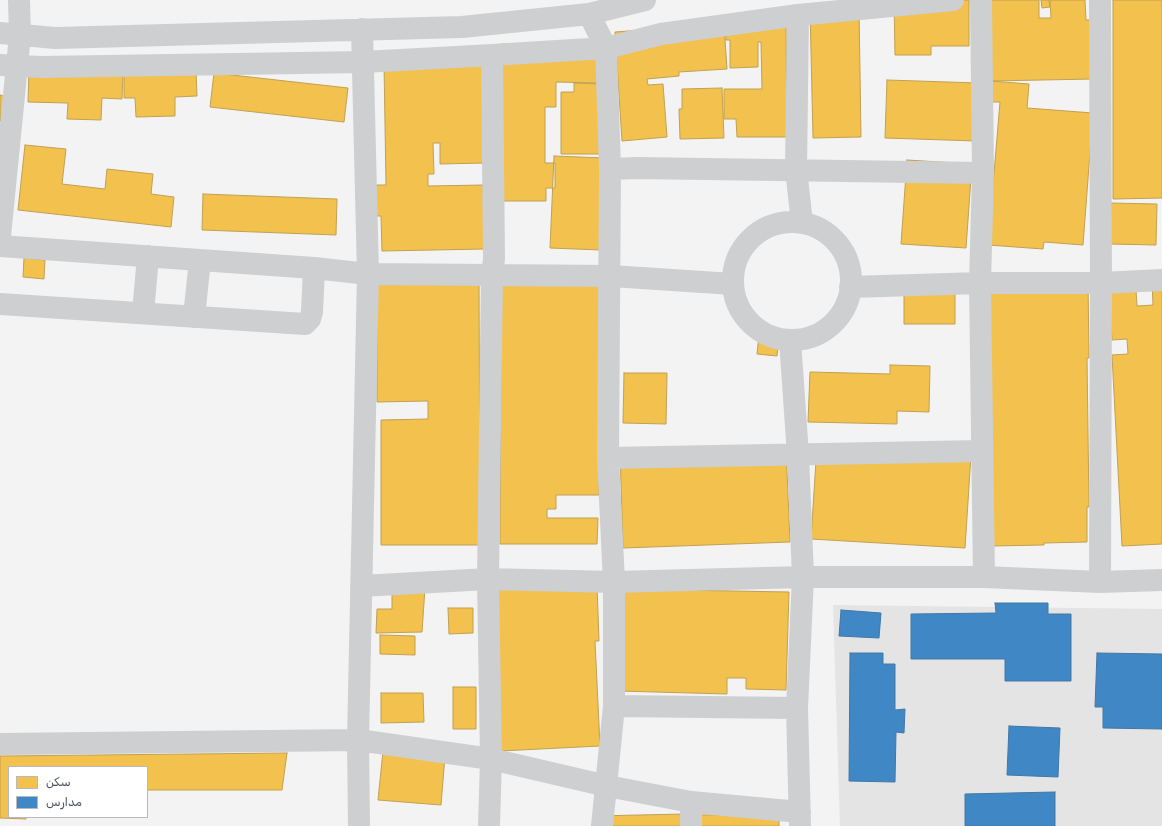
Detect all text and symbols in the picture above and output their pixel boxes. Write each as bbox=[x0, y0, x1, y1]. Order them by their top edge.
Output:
legend bbox=[8, 766, 148, 818]
text: سكن bbox=[46, 775, 71, 789]
text: مدارس bbox=[46, 795, 82, 809]

